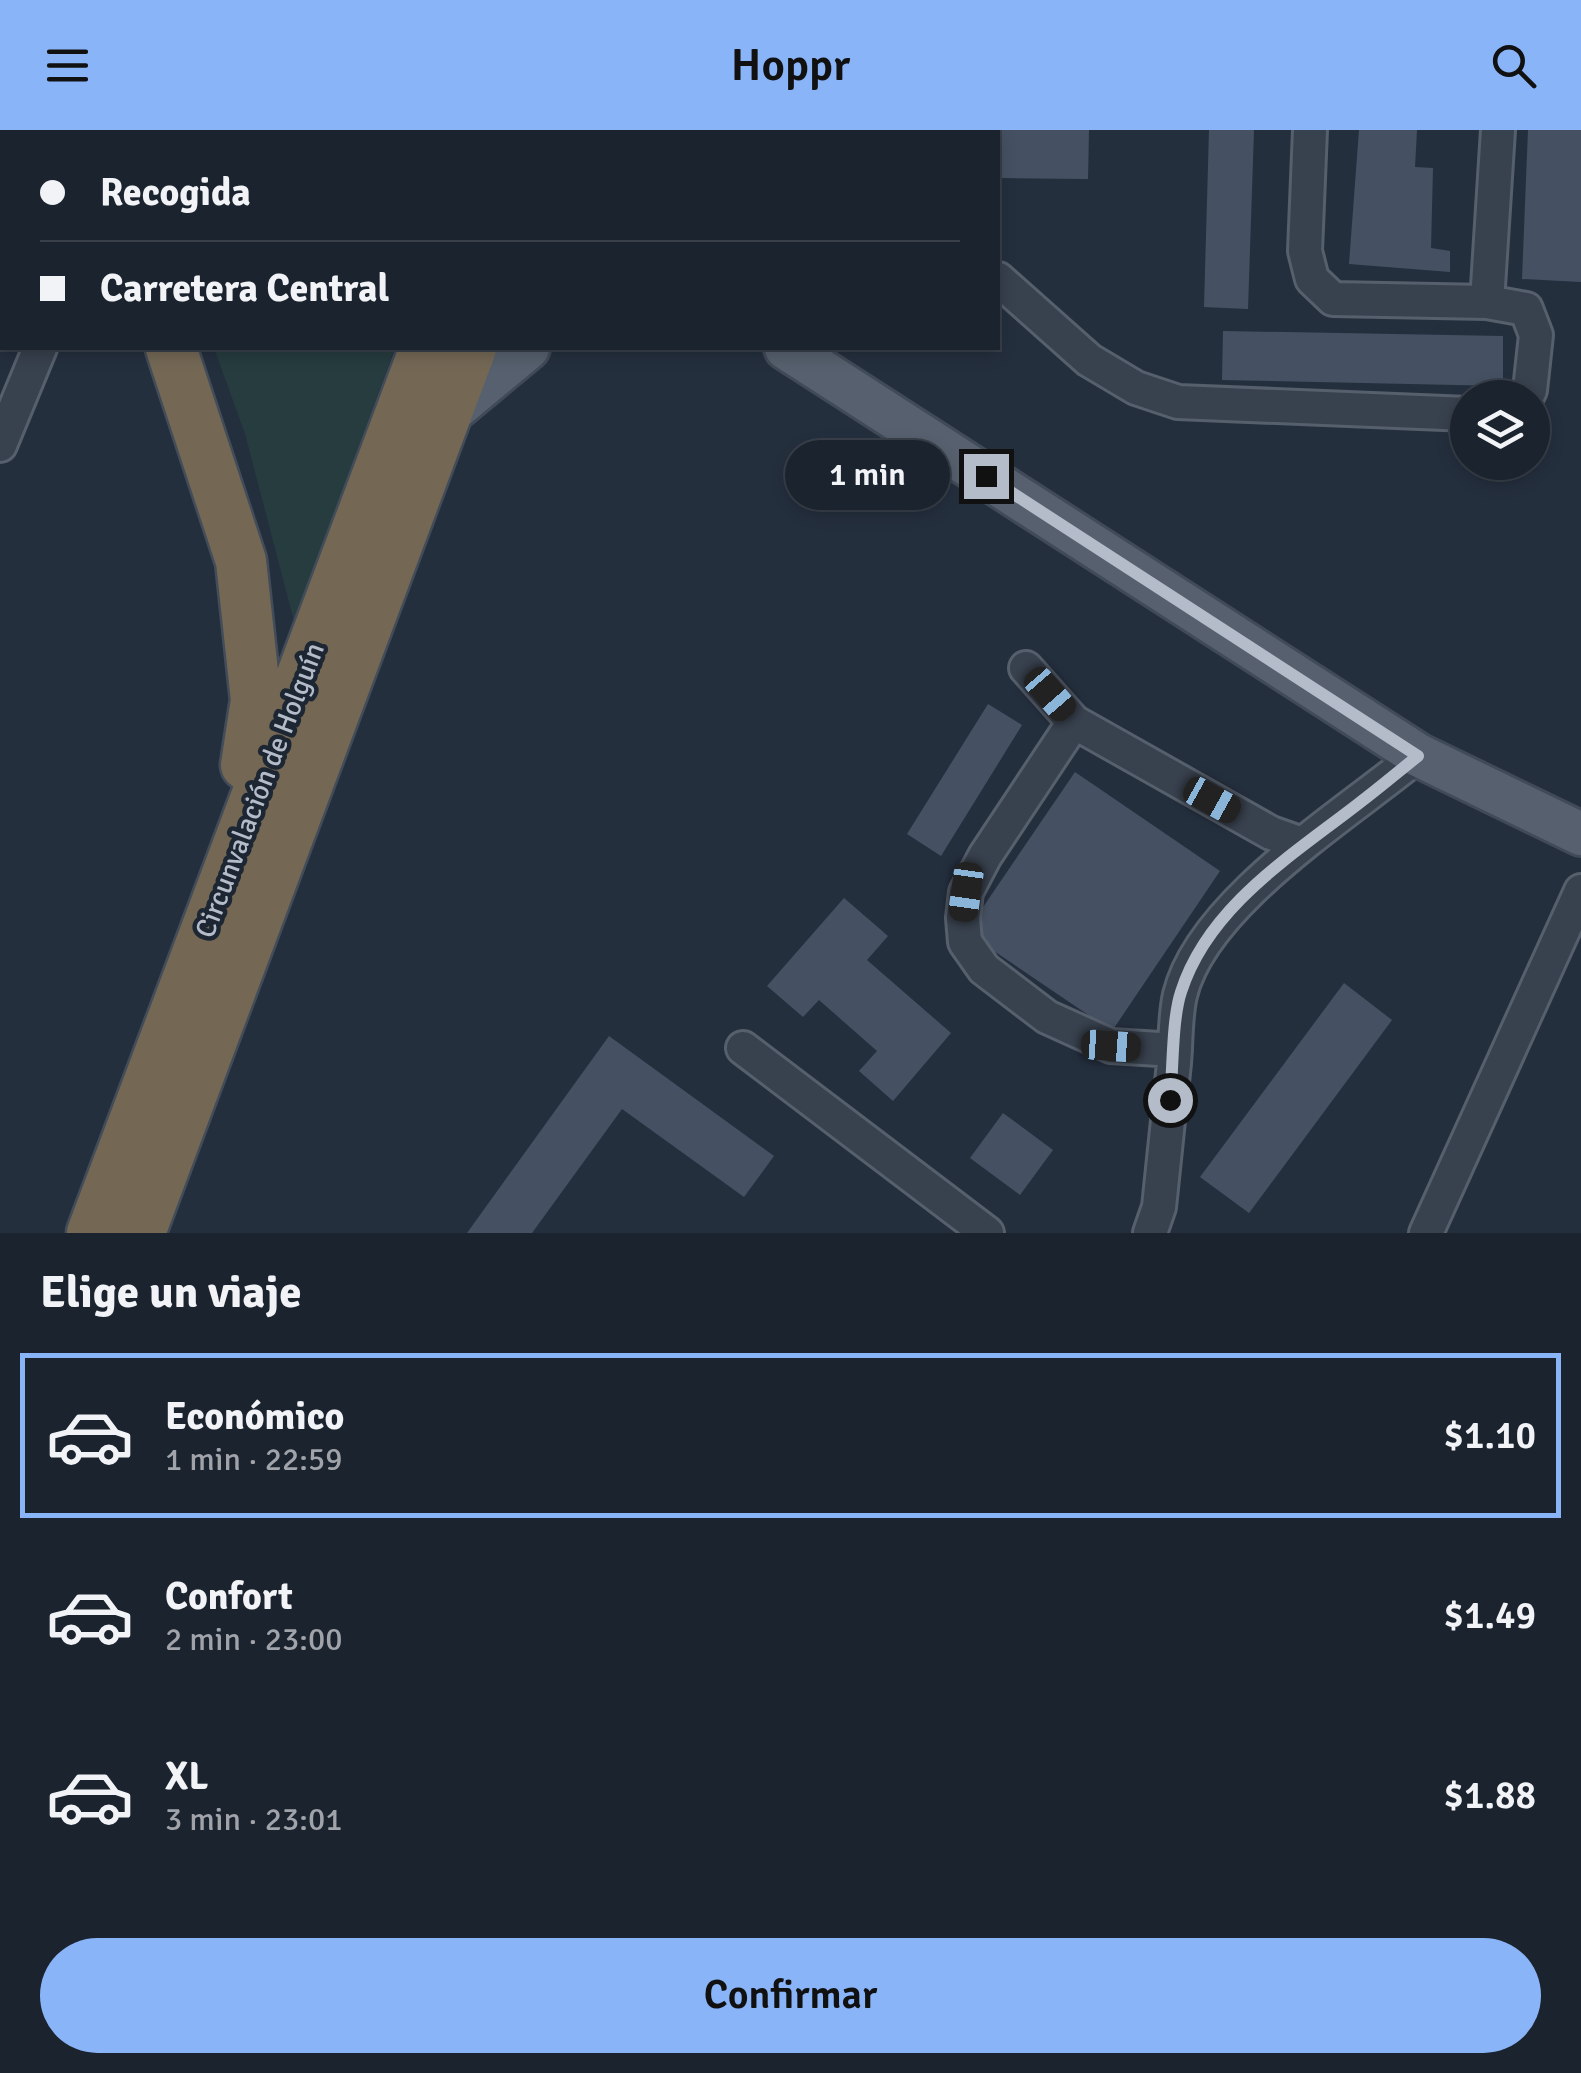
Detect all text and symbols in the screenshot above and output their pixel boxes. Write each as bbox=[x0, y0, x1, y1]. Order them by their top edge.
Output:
icon: menu bbox=[40, 38, 95, 93]
text: Hoppr bbox=[731, 38, 850, 93]
icon: search bbox=[1486, 38, 1541, 93]
text: Recogida bbox=[100, 169, 251, 216]
text: Carretera Central bbox=[100, 265, 389, 312]
map controls bbox=[1450, 380, 1550, 480]
button: layers bbox=[1450, 380, 1550, 480]
callout: 1 min bbox=[786, 441, 951, 511]
route end bbox=[964, 454, 1009, 499]
text: 1 min bbox=[829, 455, 906, 494]
street label: Circunvalación de Holguín bbox=[188, 638, 332, 943]
car bbox=[1019, 662, 1081, 726]
car bbox=[1178, 772, 1246, 828]
car bbox=[947, 860, 985, 924]
car bbox=[1080, 1029, 1142, 1063]
route start bbox=[1148, 1078, 1193, 1123]
text: Elige un viaje bbox=[40, 1265, 302, 1320]
icon: car bbox=[45, 1391, 135, 1481]
text: Económico bbox=[165, 1393, 344, 1440]
text: $1.10 bbox=[1443, 1412, 1536, 1459]
text: 1 min · 22:59 bbox=[165, 1440, 343, 1479]
icon: car bbox=[45, 1571, 135, 1661]
text: Confort bbox=[165, 1573, 293, 1620]
text: $1.49 bbox=[1443, 1592, 1536, 1639]
text: 2 min · 23:00 bbox=[165, 1620, 343, 1659]
icon: car bbox=[45, 1751, 135, 1841]
text: XL bbox=[165, 1753, 208, 1800]
text: $1.88 bbox=[1443, 1772, 1536, 1819]
text: 3 min · 23:01 bbox=[165, 1800, 343, 1839]
button: Confirmar bbox=[40, 1938, 1541, 2053]

